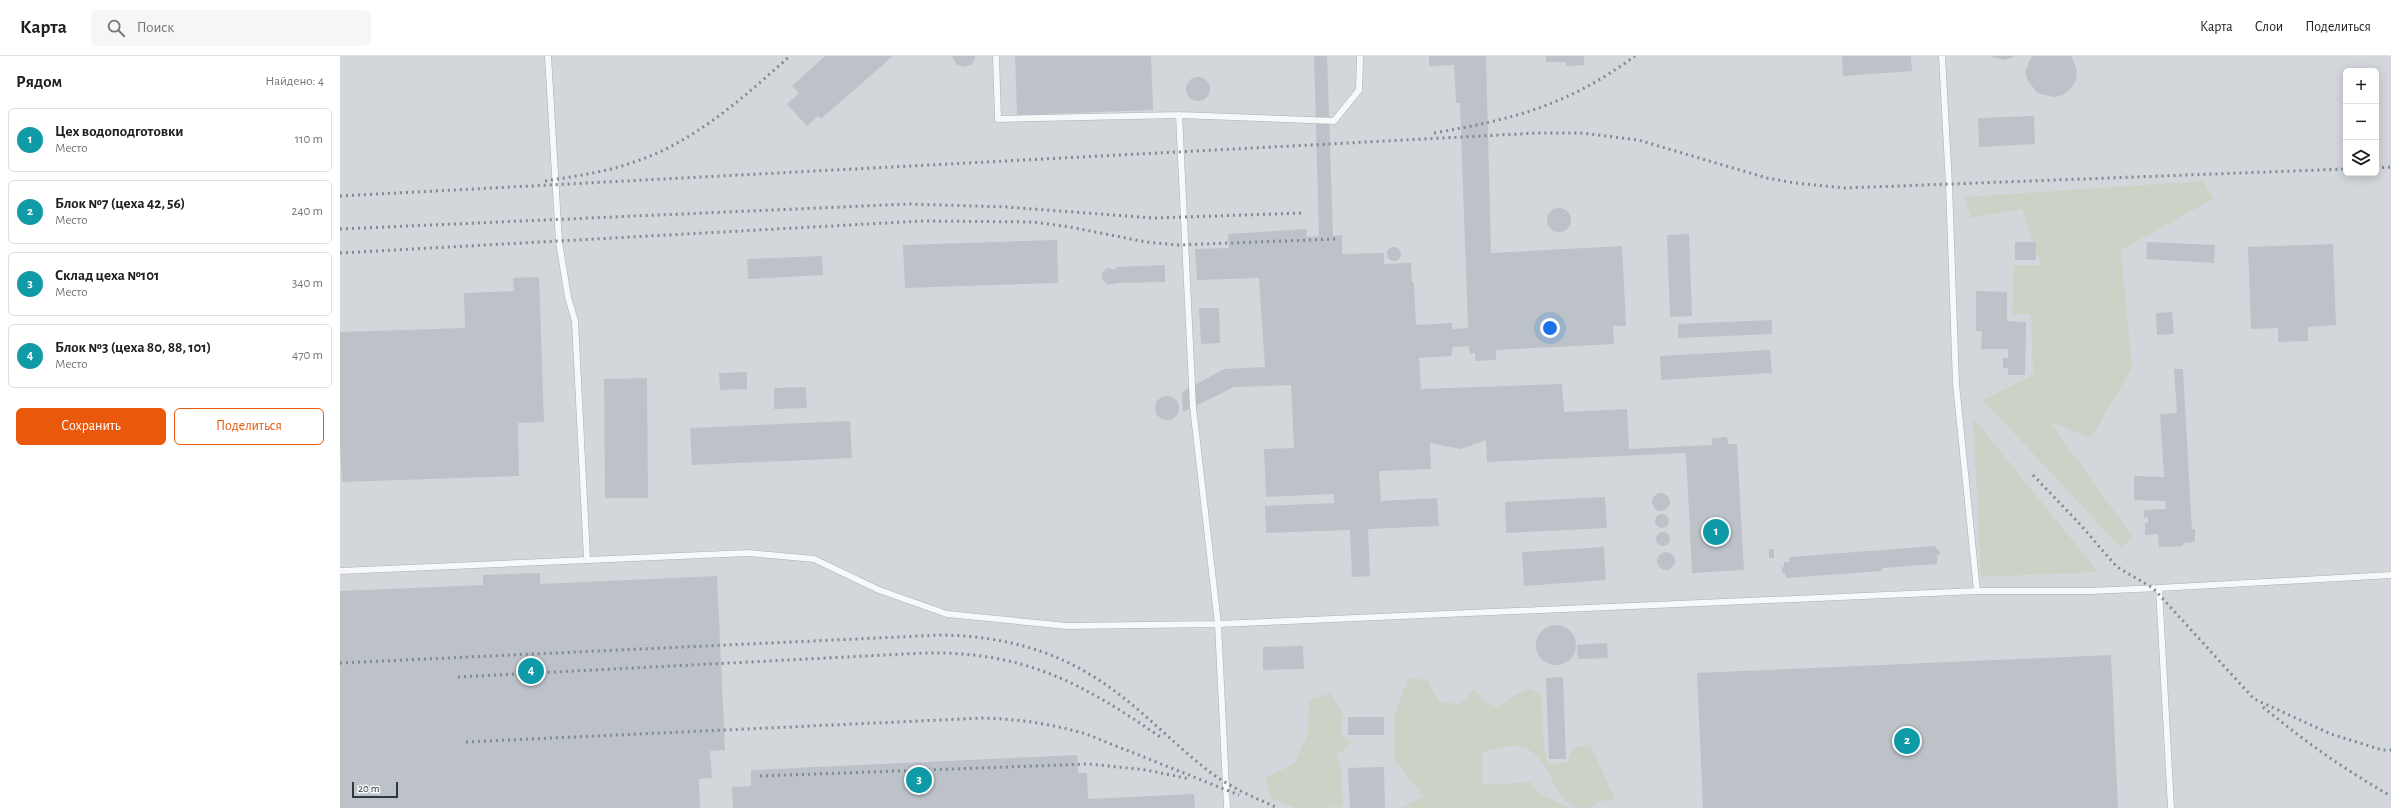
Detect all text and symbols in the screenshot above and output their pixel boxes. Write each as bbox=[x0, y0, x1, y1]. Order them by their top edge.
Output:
search box bbox=[91, 10, 371, 46]
icon: search bbox=[105, 17, 127, 39]
text: Карта bbox=[20, 18, 67, 37]
text: Поиск bbox=[137, 20, 174, 35]
text: Карта bbox=[2200, 20, 2233, 34]
text: Слои bbox=[2255, 20, 2283, 34]
text: Поделиться bbox=[2305, 20, 2371, 34]
map controls bbox=[2343, 68, 2379, 176]
button: + bbox=[2343, 68, 2379, 104]
text: Рядом bbox=[16, 73, 62, 90]
text: Найдено: 4 bbox=[265, 75, 324, 88]
button: − bbox=[2343, 104, 2379, 140]
text: Цех водоподготовки bbox=[55, 124, 184, 139]
text: 1 bbox=[28, 133, 32, 146]
text: 110 m bbox=[295, 133, 323, 146]
button: layers bbox=[2343, 140, 2379, 176]
text: Место bbox=[55, 142, 87, 155]
text: Блок №7 (цеха 42, 56) bbox=[55, 196, 185, 211]
text: 2 bbox=[27, 205, 33, 218]
text: 240 m bbox=[291, 205, 323, 218]
text: Место bbox=[55, 214, 87, 227]
text: Склад цеха №101 bbox=[55, 268, 159, 283]
text: 3 bbox=[27, 277, 33, 290]
text: 340 m bbox=[292, 277, 323, 290]
text: Место bbox=[55, 286, 87, 299]
your location bbox=[1540, 318, 1560, 338]
text: Блок №3 (цеха 80, 88, 101) bbox=[55, 340, 211, 355]
text: 4 bbox=[27, 349, 33, 362]
text: 470 m bbox=[292, 349, 323, 362]
text: Место bbox=[55, 358, 87, 371]
button: Сохранить bbox=[16, 408, 166, 445]
button: Поделиться bbox=[174, 408, 324, 445]
pin: 1 bbox=[1703, 517, 1729, 547]
pin: 4 bbox=[518, 656, 544, 686]
pin: 2 bbox=[1894, 726, 1920, 756]
pin: 3 bbox=[906, 765, 932, 795]
scale bar bbox=[352, 780, 398, 799]
text: 20 m bbox=[358, 783, 379, 794]

